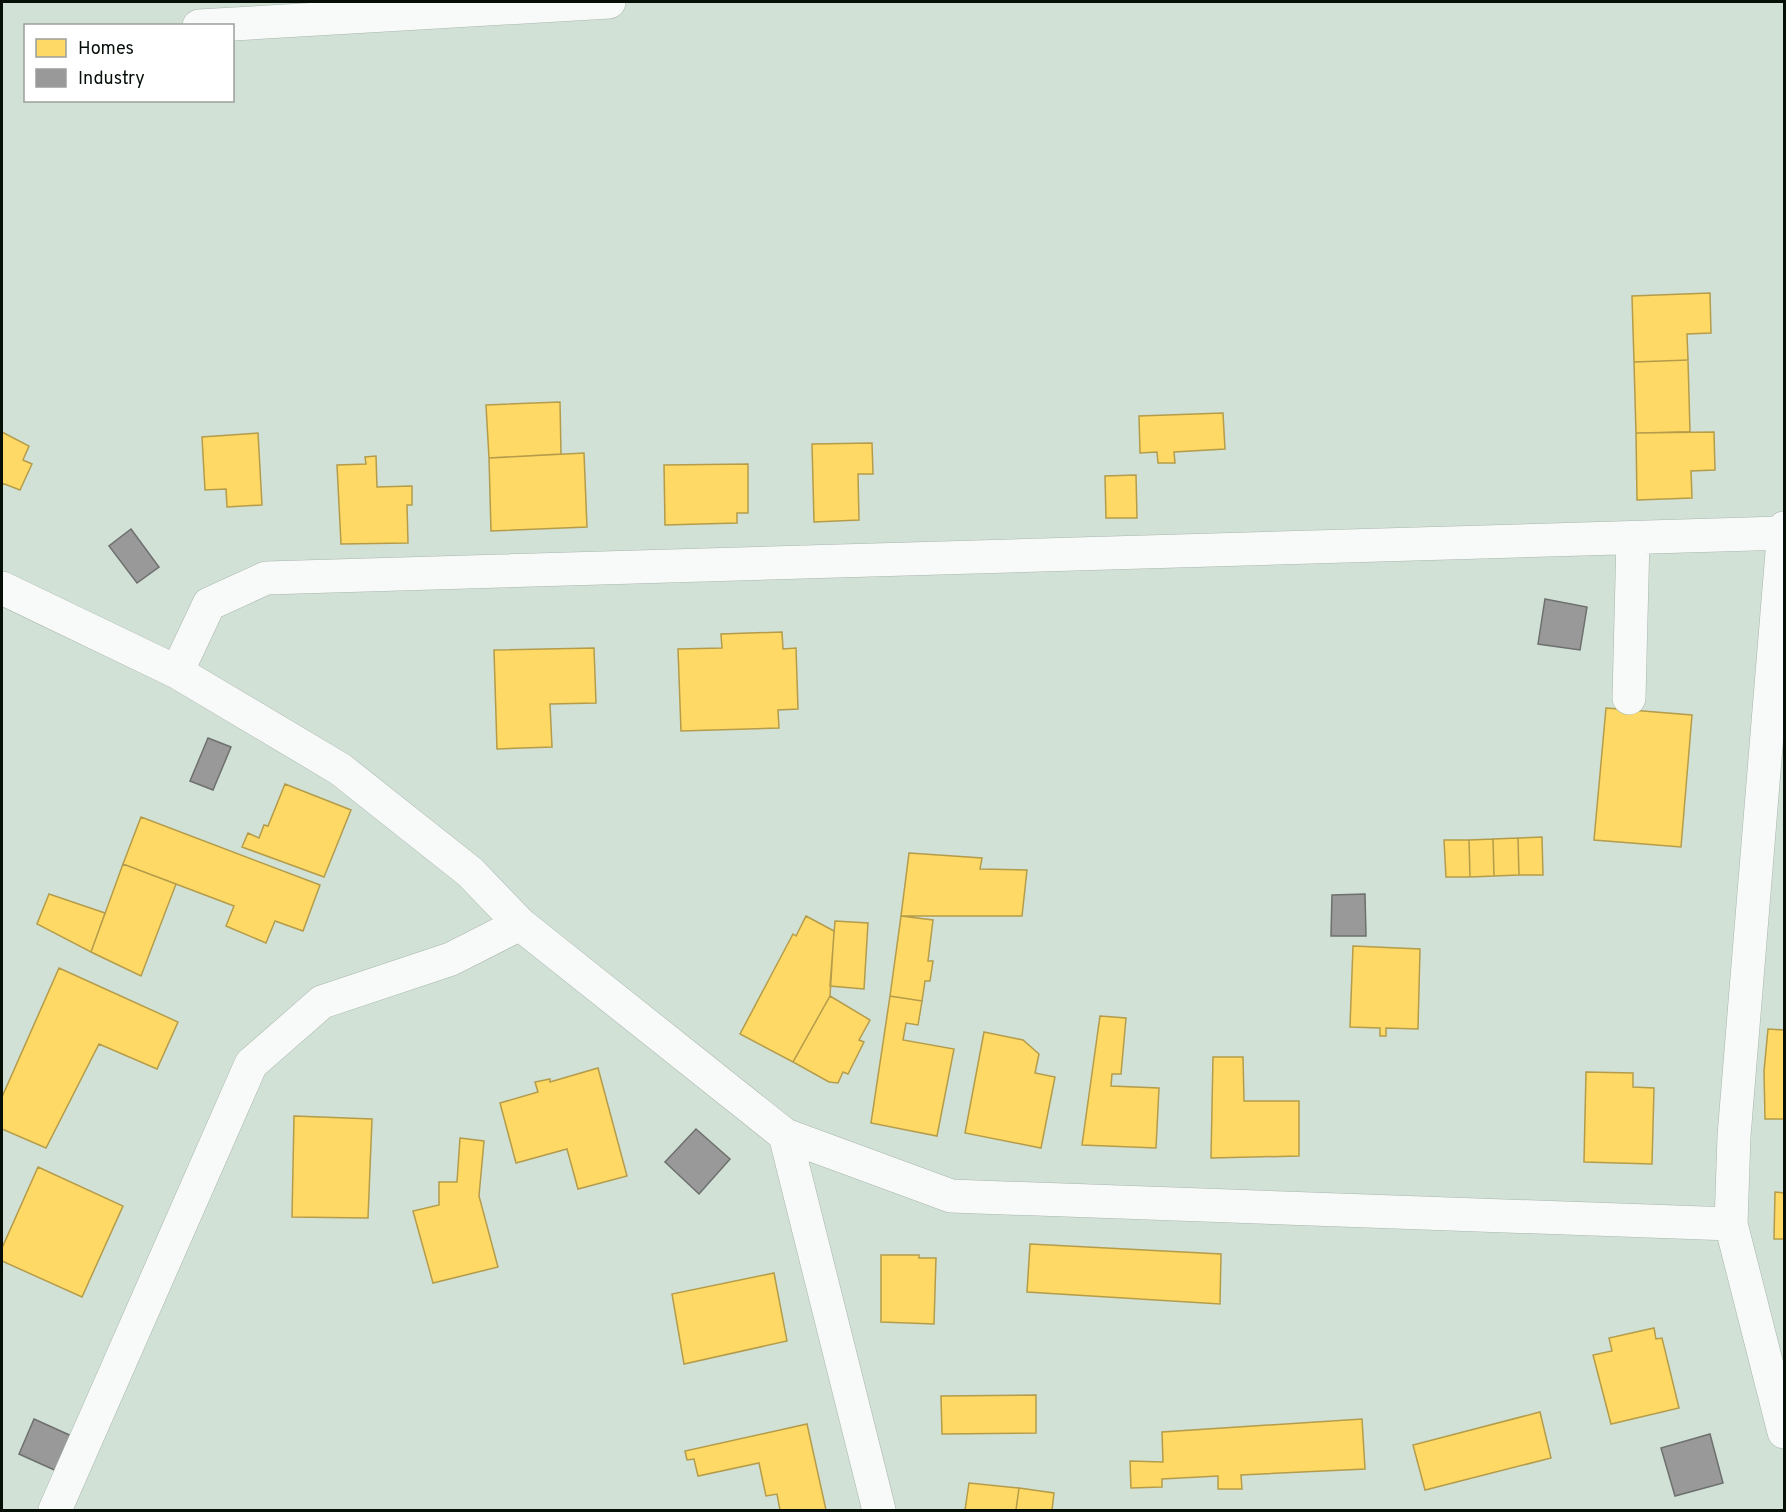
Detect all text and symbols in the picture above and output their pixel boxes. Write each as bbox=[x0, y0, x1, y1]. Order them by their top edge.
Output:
legend bbox=[24, 24, 234, 102]
text: Homes bbox=[78, 38, 134, 61]
text: Industry bbox=[78, 68, 145, 91]

